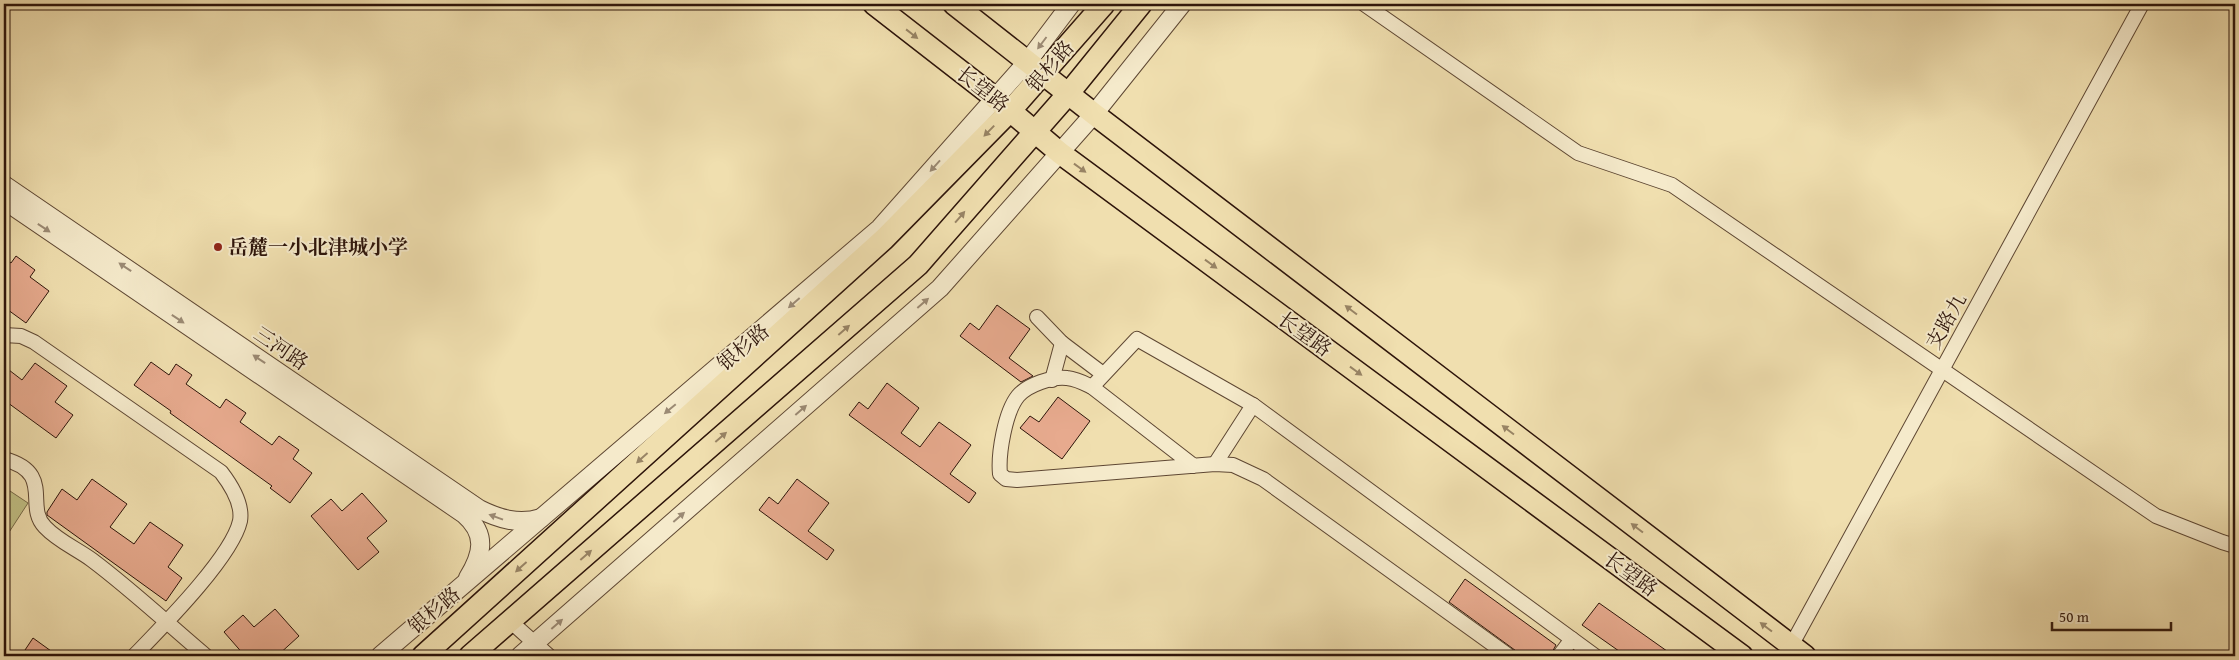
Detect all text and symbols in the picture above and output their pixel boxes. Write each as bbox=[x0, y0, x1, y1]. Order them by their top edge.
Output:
one-way arrow bbox=[905, 28, 918, 39]
street label: 银杉路 bbox=[1019, 34, 1080, 98]
one-way arrow bbox=[1036, 36, 1047, 49]
street label: 长望路 bbox=[951, 59, 1016, 119]
one-way arrow bbox=[984, 125, 996, 137]
one-way arrow bbox=[929, 159, 941, 171]
one-way arrow bbox=[1073, 163, 1087, 173]
one-way arrow bbox=[954, 211, 965, 223]
one-way arrow bbox=[37, 223, 51, 232]
place label: 岳麓一小北津城小学 bbox=[228, 232, 408, 261]
marker: 岳麓一小北津城小学 bbox=[212, 241, 224, 253]
one-way arrow bbox=[1204, 259, 1218, 269]
one-way arrow bbox=[118, 262, 132, 272]
street label: 支路九 bbox=[1918, 287, 1973, 354]
one-way arrow bbox=[788, 297, 800, 308]
one-way arrow bbox=[916, 297, 929, 308]
street label: 长望路 bbox=[1273, 304, 1338, 363]
one-way arrow bbox=[1344, 305, 1358, 315]
one-way arrow bbox=[172, 314, 185, 324]
street label: 银杉路 bbox=[710, 316, 775, 377]
street label: 三河路 bbox=[248, 319, 314, 376]
one-way arrow bbox=[837, 324, 849, 336]
one-way arrow bbox=[252, 354, 266, 364]
one-way arrow bbox=[1349, 366, 1363, 376]
one-way arrow bbox=[664, 403, 677, 414]
one-way arrow bbox=[794, 404, 807, 415]
one-way arrow bbox=[1502, 424, 1515, 435]
one-way arrow bbox=[715, 431, 727, 443]
one-way arrow bbox=[636, 452, 648, 464]
one-way arrow bbox=[672, 511, 684, 523]
one-way arrow bbox=[488, 513, 503, 521]
one-way arrow bbox=[1631, 523, 1644, 534]
street label: 长望路 bbox=[1599, 544, 1664, 603]
one-way arrow bbox=[579, 549, 591, 561]
one-way arrow bbox=[516, 561, 528, 573]
street label: 银杉路 bbox=[401, 579, 466, 640]
scale bar bbox=[2052, 600, 2170, 632]
text: 50 m bbox=[2059, 606, 2090, 627]
one-way arrow bbox=[550, 618, 562, 630]
one-way arrow bbox=[1760, 622, 1773, 632]

